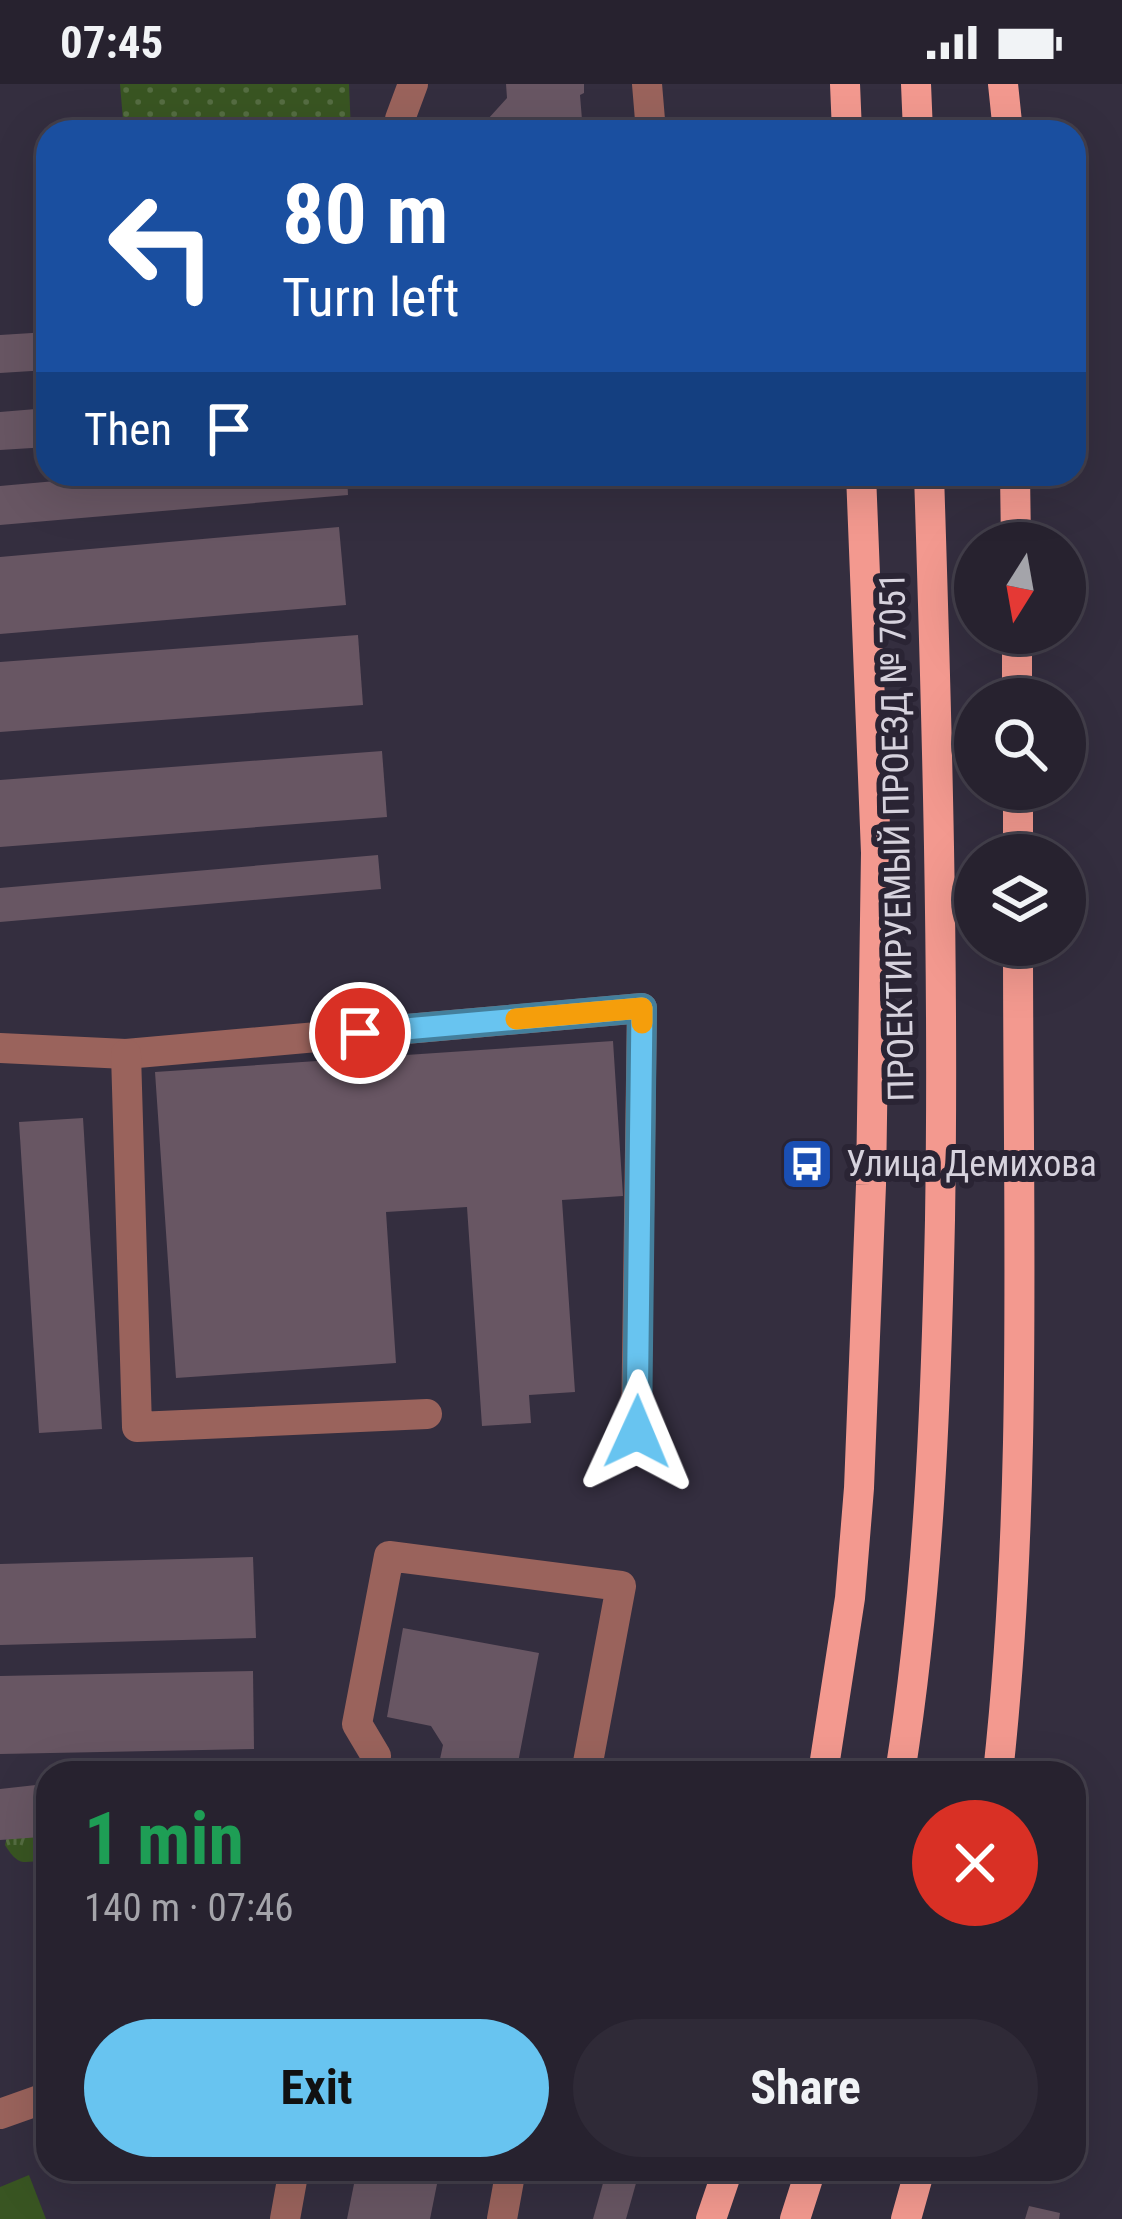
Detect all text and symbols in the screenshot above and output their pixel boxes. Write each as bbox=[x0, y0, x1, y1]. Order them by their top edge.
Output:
text: 07:45 bbox=[60, 16, 163, 69]
text: 80 m bbox=[282, 165, 449, 264]
icon: left bbox=[84, 168, 240, 324]
text: Turn left bbox=[282, 266, 459, 329]
icon: arrive bbox=[196, 396, 262, 462]
text: Then bbox=[84, 403, 172, 456]
north arrow bbox=[954, 522, 1086, 654]
map controls bbox=[954, 522, 1086, 966]
street label: ПРОЕКТИРУЕМЫЙ ПРОЕЗД № 7051 bbox=[871, 572, 923, 1102]
button: search bbox=[954, 678, 1086, 810]
button: layers bbox=[954, 834, 1086, 966]
pin bbox=[309, 982, 411, 1084]
icon: arrive bbox=[327, 1000, 393, 1066]
bus stop icon: Улица Демихова bbox=[779, 1136, 835, 1192]
place label: Улица Демихова bbox=[846, 1143, 1097, 1185]
position arrow bbox=[574, 1369, 700, 1495]
text: 1 min bbox=[84, 1797, 244, 1882]
button: close bbox=[912, 1800, 1038, 1926]
text: 140 m · 07:46 bbox=[84, 1885, 294, 1931]
button: Exit bbox=[84, 2019, 549, 2157]
button: Share bbox=[573, 2019, 1038, 2157]

